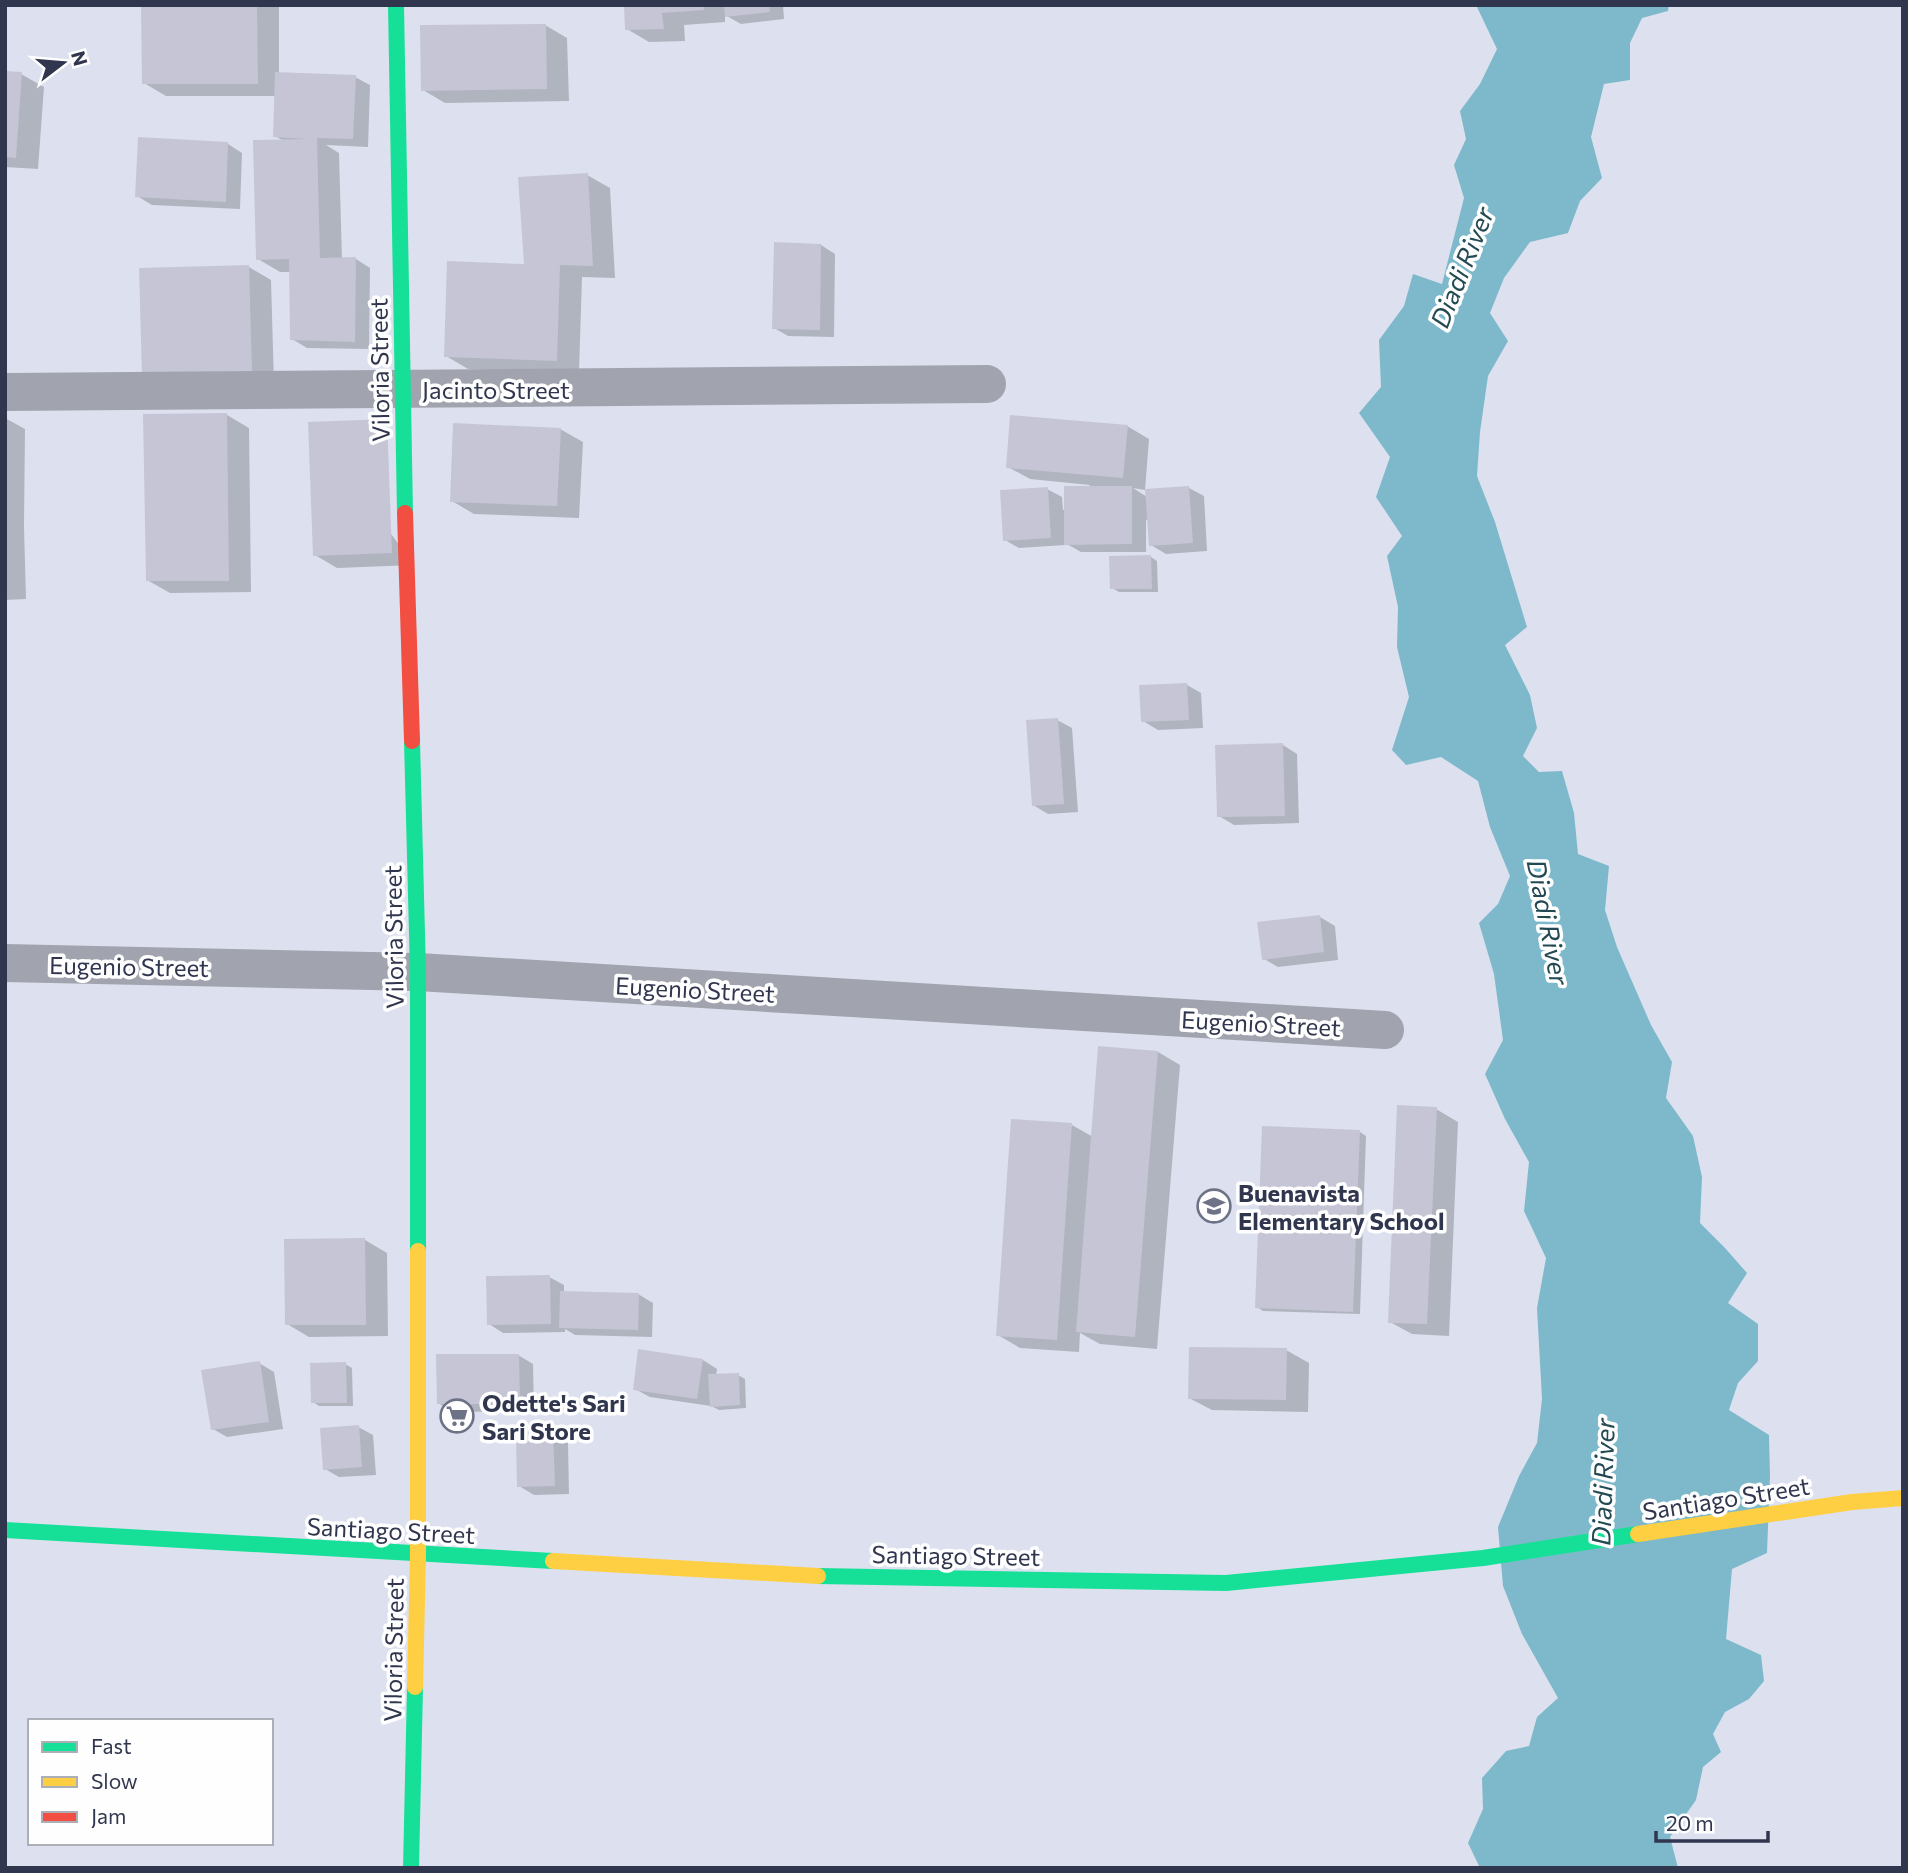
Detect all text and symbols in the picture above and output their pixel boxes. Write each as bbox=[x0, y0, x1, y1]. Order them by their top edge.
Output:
north arrow bbox=[28, 28, 98, 98]
text: N bbox=[67, 48, 93, 68]
water label: Diadi River bbox=[1423, 201, 1500, 332]
street label: Viloria Street bbox=[363, 298, 395, 442]
street label: Jacinto Street bbox=[422, 375, 570, 404]
water label: Diadi River bbox=[1522, 857, 1577, 989]
street label: Viloria Street bbox=[377, 865, 409, 1009]
street label: Eugenio Street bbox=[49, 950, 209, 982]
street label: Eugenio Street bbox=[614, 970, 776, 1008]
street label: Eugenio Street bbox=[1180, 1004, 1342, 1042]
place label: Buenavista Elementary School bbox=[1238, 1178, 1445, 1235]
school or university icon: Buenavista Elementary School bbox=[1195, 1187, 1233, 1225]
place label: Odette's Sari Sari Store bbox=[482, 1388, 626, 1445]
supermarket icon: Odette's Sari Sari Store bbox=[438, 1397, 476, 1435]
water label: Diadi River bbox=[1584, 1416, 1620, 1546]
street label: Santiago Street bbox=[1641, 1470, 1812, 1525]
street label: Santiago Street bbox=[306, 1511, 476, 1549]
street label: Santiago Street bbox=[872, 1539, 1041, 1571]
street label: Viloria Street bbox=[377, 1578, 409, 1722]
legend bbox=[28, 1719, 273, 1845]
text: Fast bbox=[91, 1733, 132, 1758]
text: Slow bbox=[91, 1768, 138, 1793]
scale bar bbox=[1656, 1800, 1768, 1844]
text: Jam bbox=[91, 1803, 126, 1828]
text: 20 m bbox=[1666, 1810, 1714, 1835]

